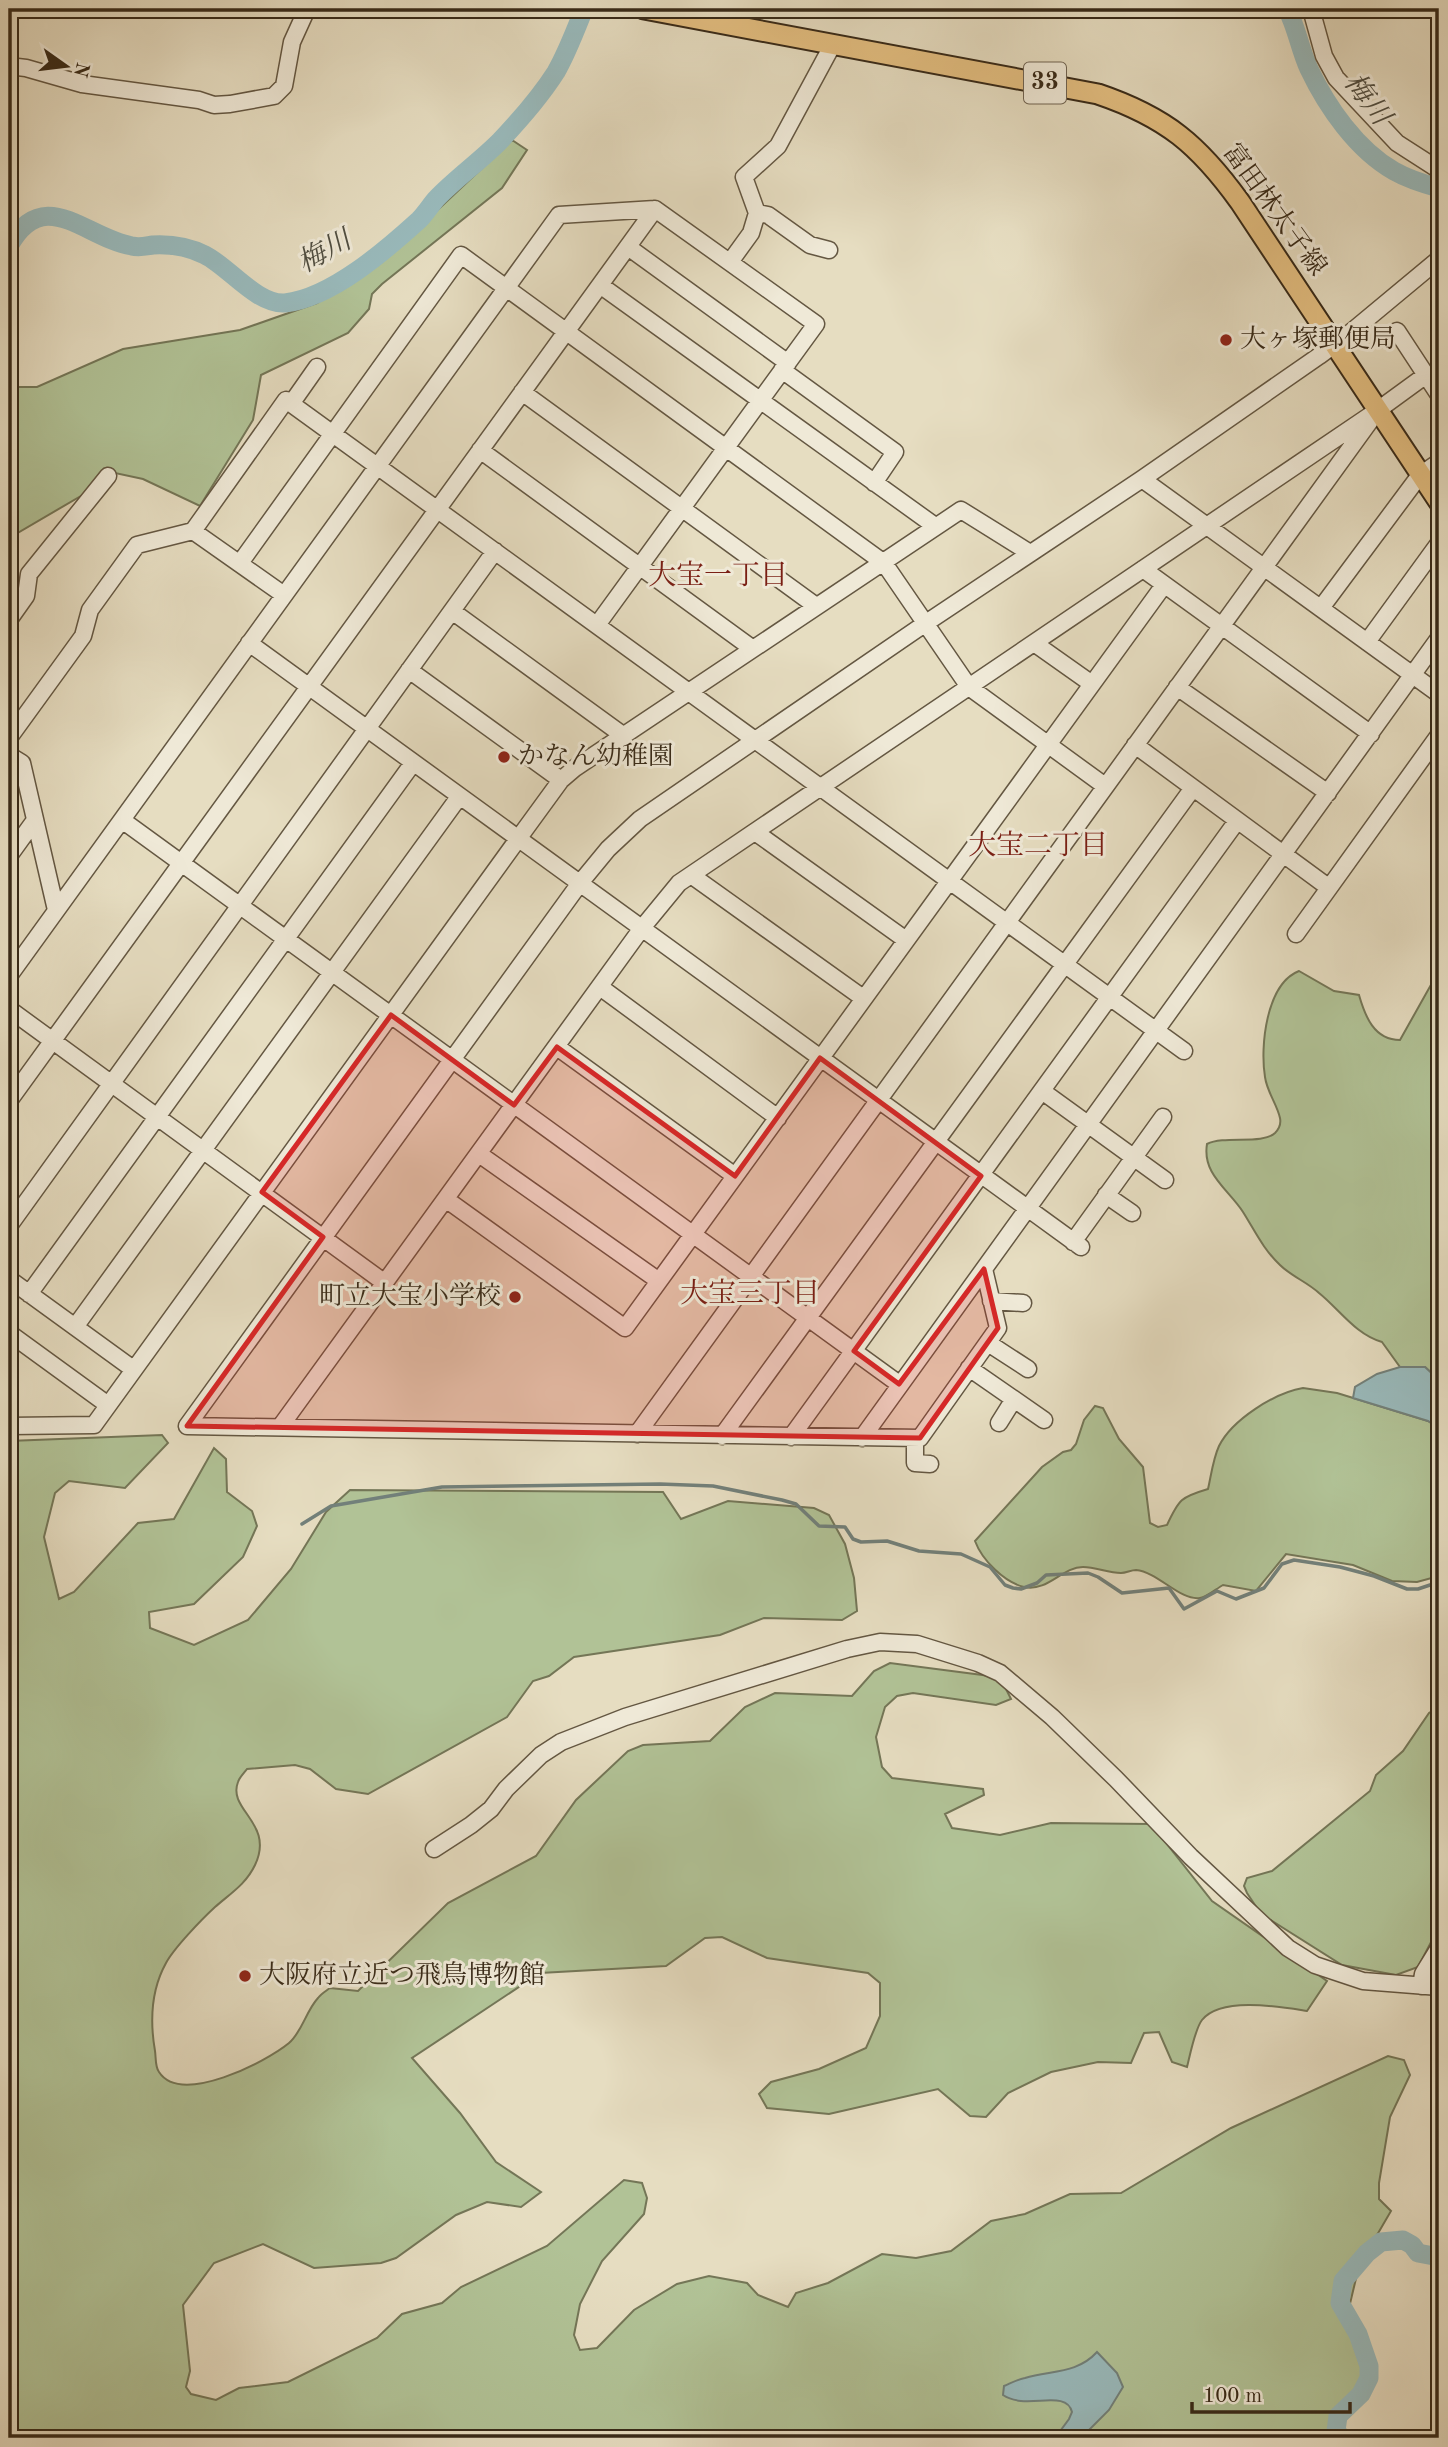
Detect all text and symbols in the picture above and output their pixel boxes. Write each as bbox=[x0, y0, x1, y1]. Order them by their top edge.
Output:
north arrow bbox=[32, 32, 102, 102]
text: N bbox=[69, 60, 91, 79]
road number: 33 bbox=[1024, 62, 1066, 104]
water label: 梅川 bbox=[1338, 67, 1398, 133]
street label: 富田林太子線 bbox=[1218, 138, 1332, 281]
water label: 梅川 bbox=[292, 223, 359, 279]
place label: 大ヶ塚郵便局 bbox=[1240, 325, 1396, 353]
marker: 大ヶ塚郵便局 bbox=[1218, 332, 1234, 348]
district label: 大宝一丁目 bbox=[648, 560, 788, 591]
place label: かなん幼稚園 bbox=[518, 742, 674, 770]
marker: かなん幼稚園 bbox=[496, 749, 512, 765]
district label: 大宝二丁目 bbox=[968, 830, 1108, 861]
district label: 大宝三丁目 bbox=[680, 1278, 820, 1309]
place label: 町立大宝小学校 bbox=[319, 1282, 501, 1310]
marker: 町立大宝小学校 bbox=[507, 1289, 523, 1305]
place label: 大阪府立近つ飛鳥博物館 bbox=[259, 1960, 545, 1989]
marker: 大阪府立近つ飛鳥博物館 bbox=[237, 1968, 253, 1984]
scale bar bbox=[1192, 2370, 1350, 2414]
text: 100 m bbox=[1203, 2386, 1262, 2407]

